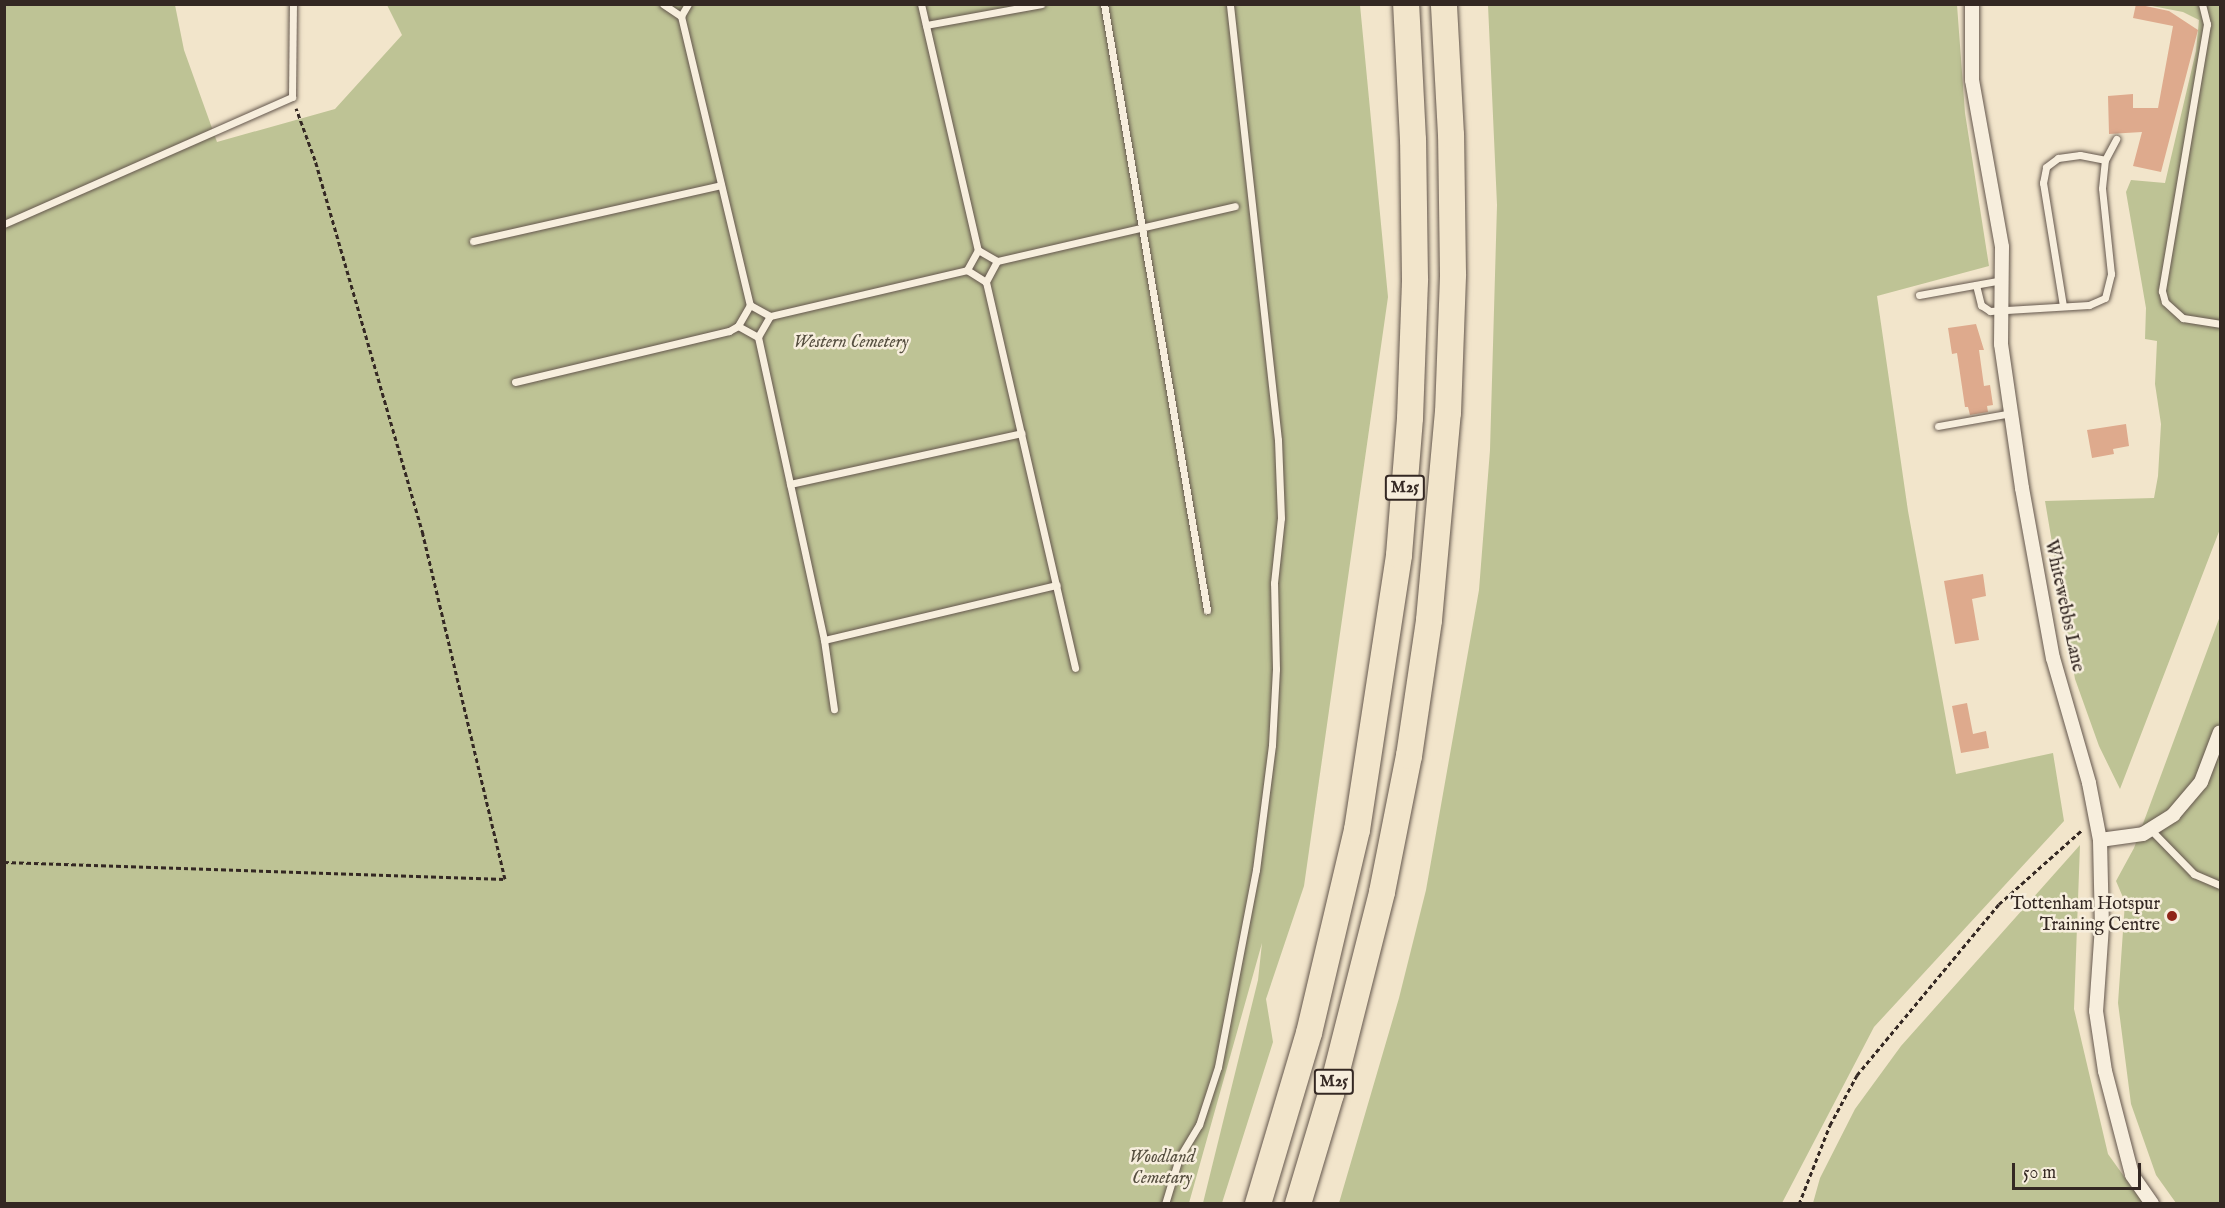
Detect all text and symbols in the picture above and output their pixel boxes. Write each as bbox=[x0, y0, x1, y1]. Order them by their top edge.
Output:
park label: Western Cemetery bbox=[794, 332, 908, 354]
road number: M25 bbox=[1384, 475, 1426, 501]
street label: Whitewebbs Lane bbox=[2038, 538, 2088, 674]
place label: Tottenham Hotspur Training Centre bbox=[2010, 895, 2160, 938]
marker: Tottenham Hotspur Training Centre bbox=[2165, 909, 2179, 923]
road number: M25 bbox=[1313, 1069, 1355, 1095]
park label: Woodland Cemetary bbox=[1129, 1148, 1195, 1190]
scale bar bbox=[2015, 1151, 2144, 1189]
text: 50 m bbox=[2023, 1162, 2056, 1185]

